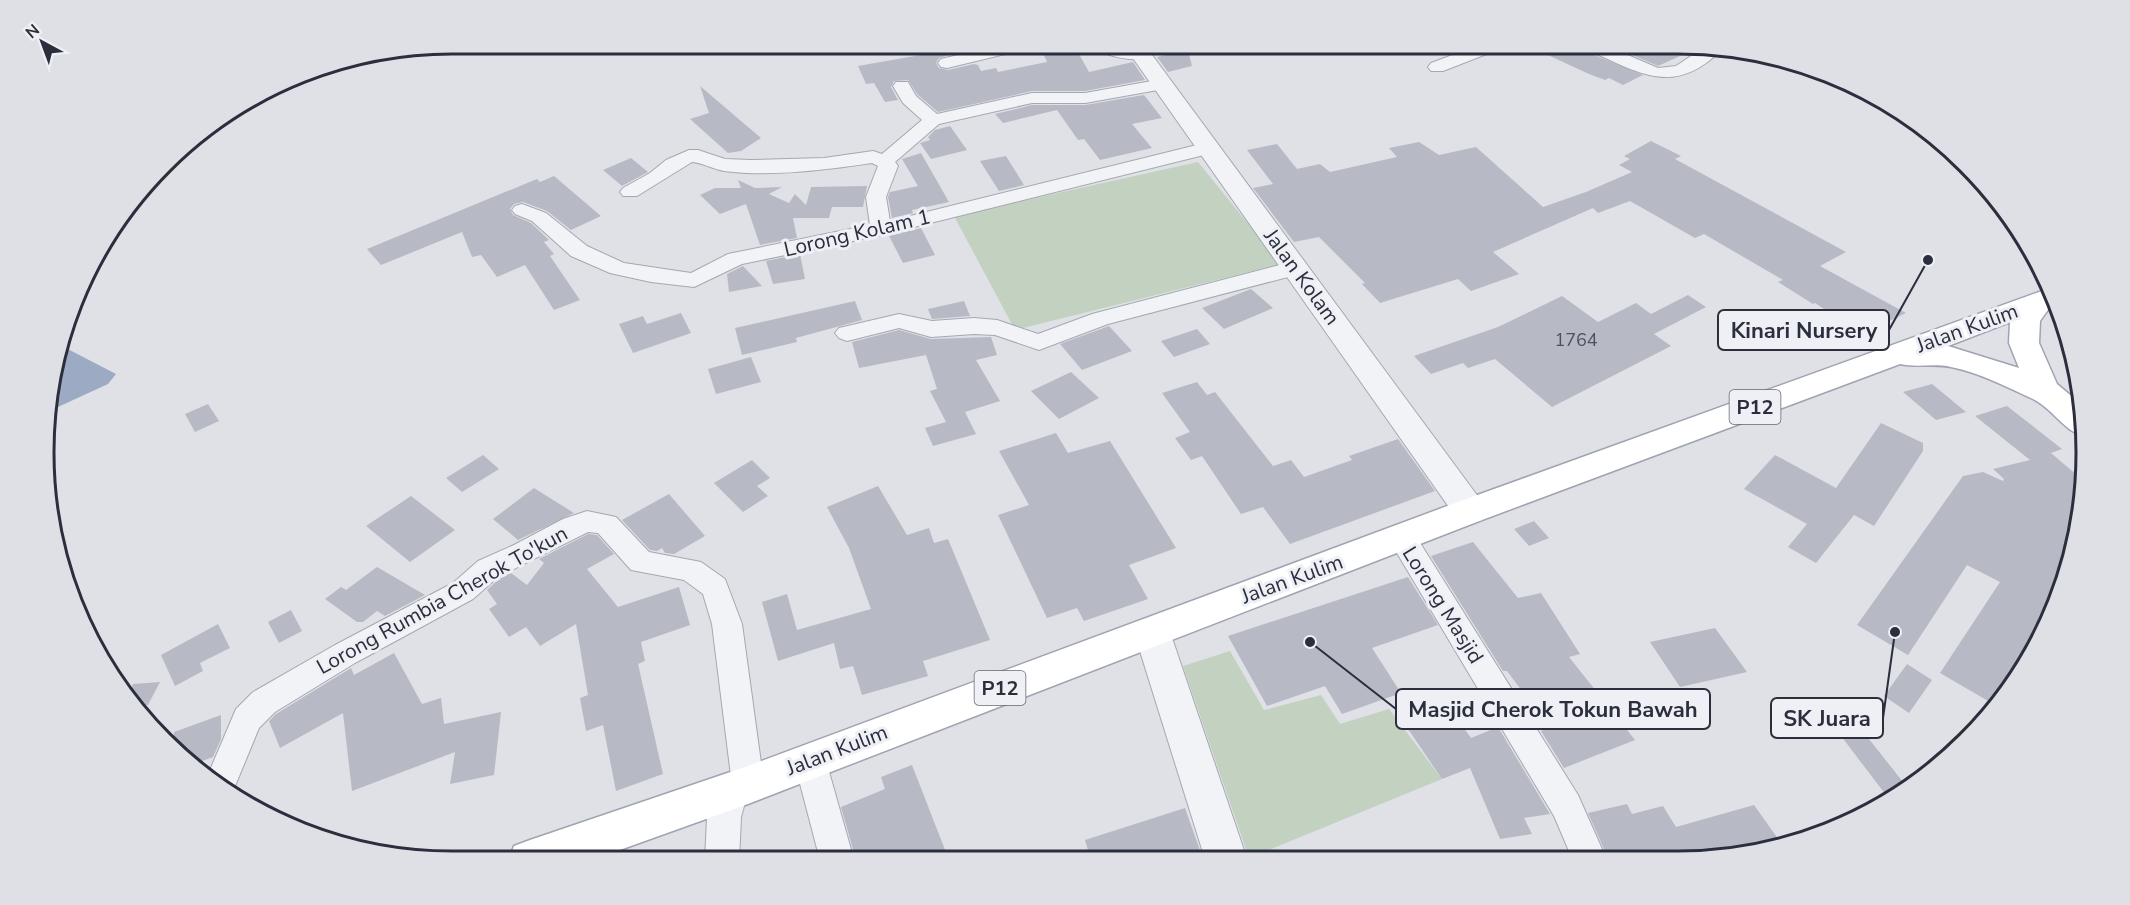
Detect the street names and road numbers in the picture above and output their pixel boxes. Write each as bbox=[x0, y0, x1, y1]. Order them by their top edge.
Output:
street label: Lorong Kolam 1 bbox=[781, 203, 933, 263]
street label: Jalan Kolam bbox=[1257, 222, 1346, 331]
street label: Jalan Kulim bbox=[1911, 297, 2022, 360]
road number: P12 bbox=[1730, 390, 1780, 424]
street label: Lorong Rumbia Cherok To'kun bbox=[312, 519, 572, 681]
street label: Lorong Masjid bbox=[1396, 541, 1490, 669]
street label: Jalan Kulim bbox=[1236, 548, 1347, 611]
road number: P12 bbox=[974, 671, 1026, 705]
street label: Jalan Kulim bbox=[781, 718, 892, 782]

